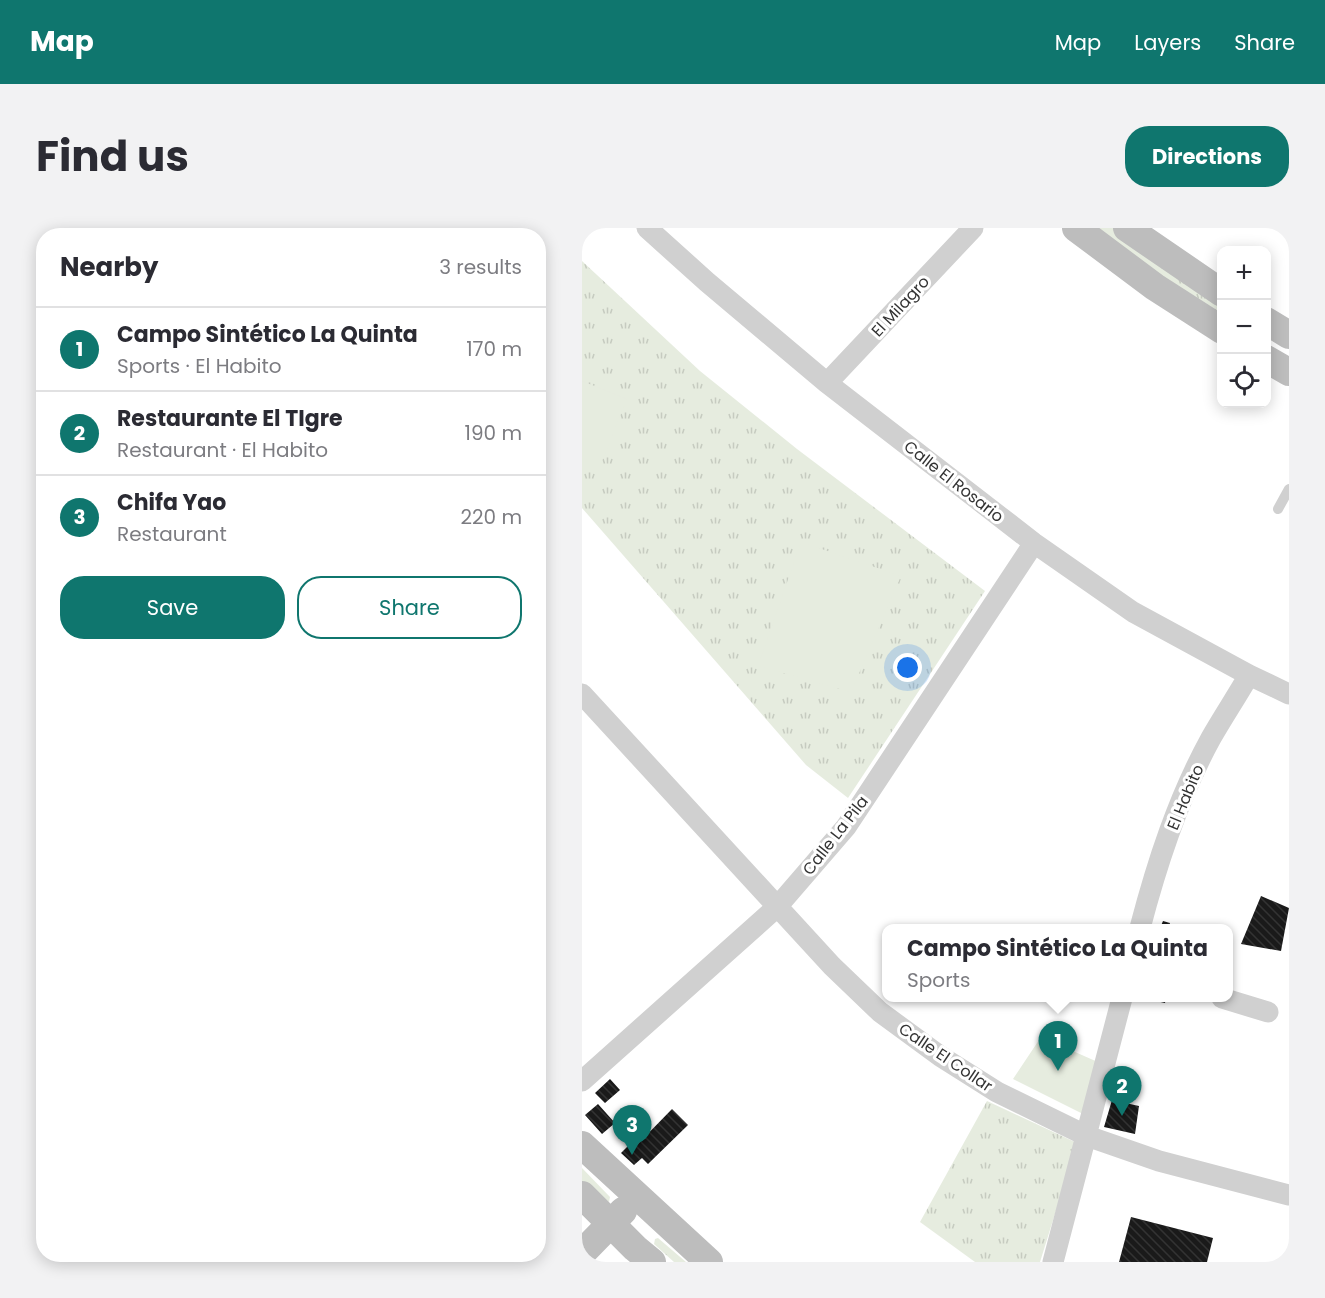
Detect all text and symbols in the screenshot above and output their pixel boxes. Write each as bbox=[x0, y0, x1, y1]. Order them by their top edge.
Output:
text: Map bbox=[30, 22, 94, 61]
text: Map bbox=[1055, 28, 1101, 57]
text: Layers bbox=[1134, 28, 1201, 57]
text: Share bbox=[1234, 28, 1295, 57]
button: Directions bbox=[1125, 126, 1289, 187]
text: Find us bbox=[36, 127, 189, 186]
map controls bbox=[1217, 246, 1271, 408]
button: + bbox=[1217, 246, 1271, 300]
text: Nearby bbox=[60, 249, 158, 285]
text: 3 results bbox=[439, 253, 522, 281]
street label: El Milagro bbox=[866, 271, 935, 342]
button: − bbox=[1217, 300, 1271, 354]
text: Campo Sintético La Quinta bbox=[117, 319, 418, 350]
text: 1 bbox=[76, 335, 83, 363]
text: 170 m bbox=[466, 335, 522, 363]
text: Sports · El Habito bbox=[117, 352, 282, 380]
button: locate bbox=[1217, 354, 1271, 408]
text: Restaurante El TIgre bbox=[117, 403, 343, 434]
text: 2 bbox=[74, 419, 85, 447]
text: 190 m bbox=[465, 419, 522, 447]
street label: Calle El Rosario bbox=[899, 435, 1008, 528]
text: Restaurant · El Habito bbox=[117, 436, 328, 464]
text: Chifa Yao bbox=[117, 487, 226, 518]
text: 3 bbox=[73, 503, 86, 531]
text: 220 m bbox=[461, 503, 522, 531]
text: Restaurant bbox=[117, 520, 227, 548]
button: Save bbox=[60, 576, 285, 639]
button: Share bbox=[297, 576, 522, 639]
your location bbox=[893, 653, 922, 682]
street label: El Habito bbox=[1161, 761, 1210, 834]
street label: Calle La Pila bbox=[797, 791, 874, 880]
popup bbox=[882, 924, 1233, 1002]
text: Campo Sintético La Quinta bbox=[907, 933, 1208, 964]
text: Sports bbox=[907, 966, 970, 994]
street label: Calle El Collar bbox=[894, 1017, 997, 1097]
pin: 1 bbox=[1038, 1022, 1078, 1071]
pin: 2 bbox=[1102, 1066, 1142, 1116]
pin: 3 bbox=[613, 1106, 652, 1155]

